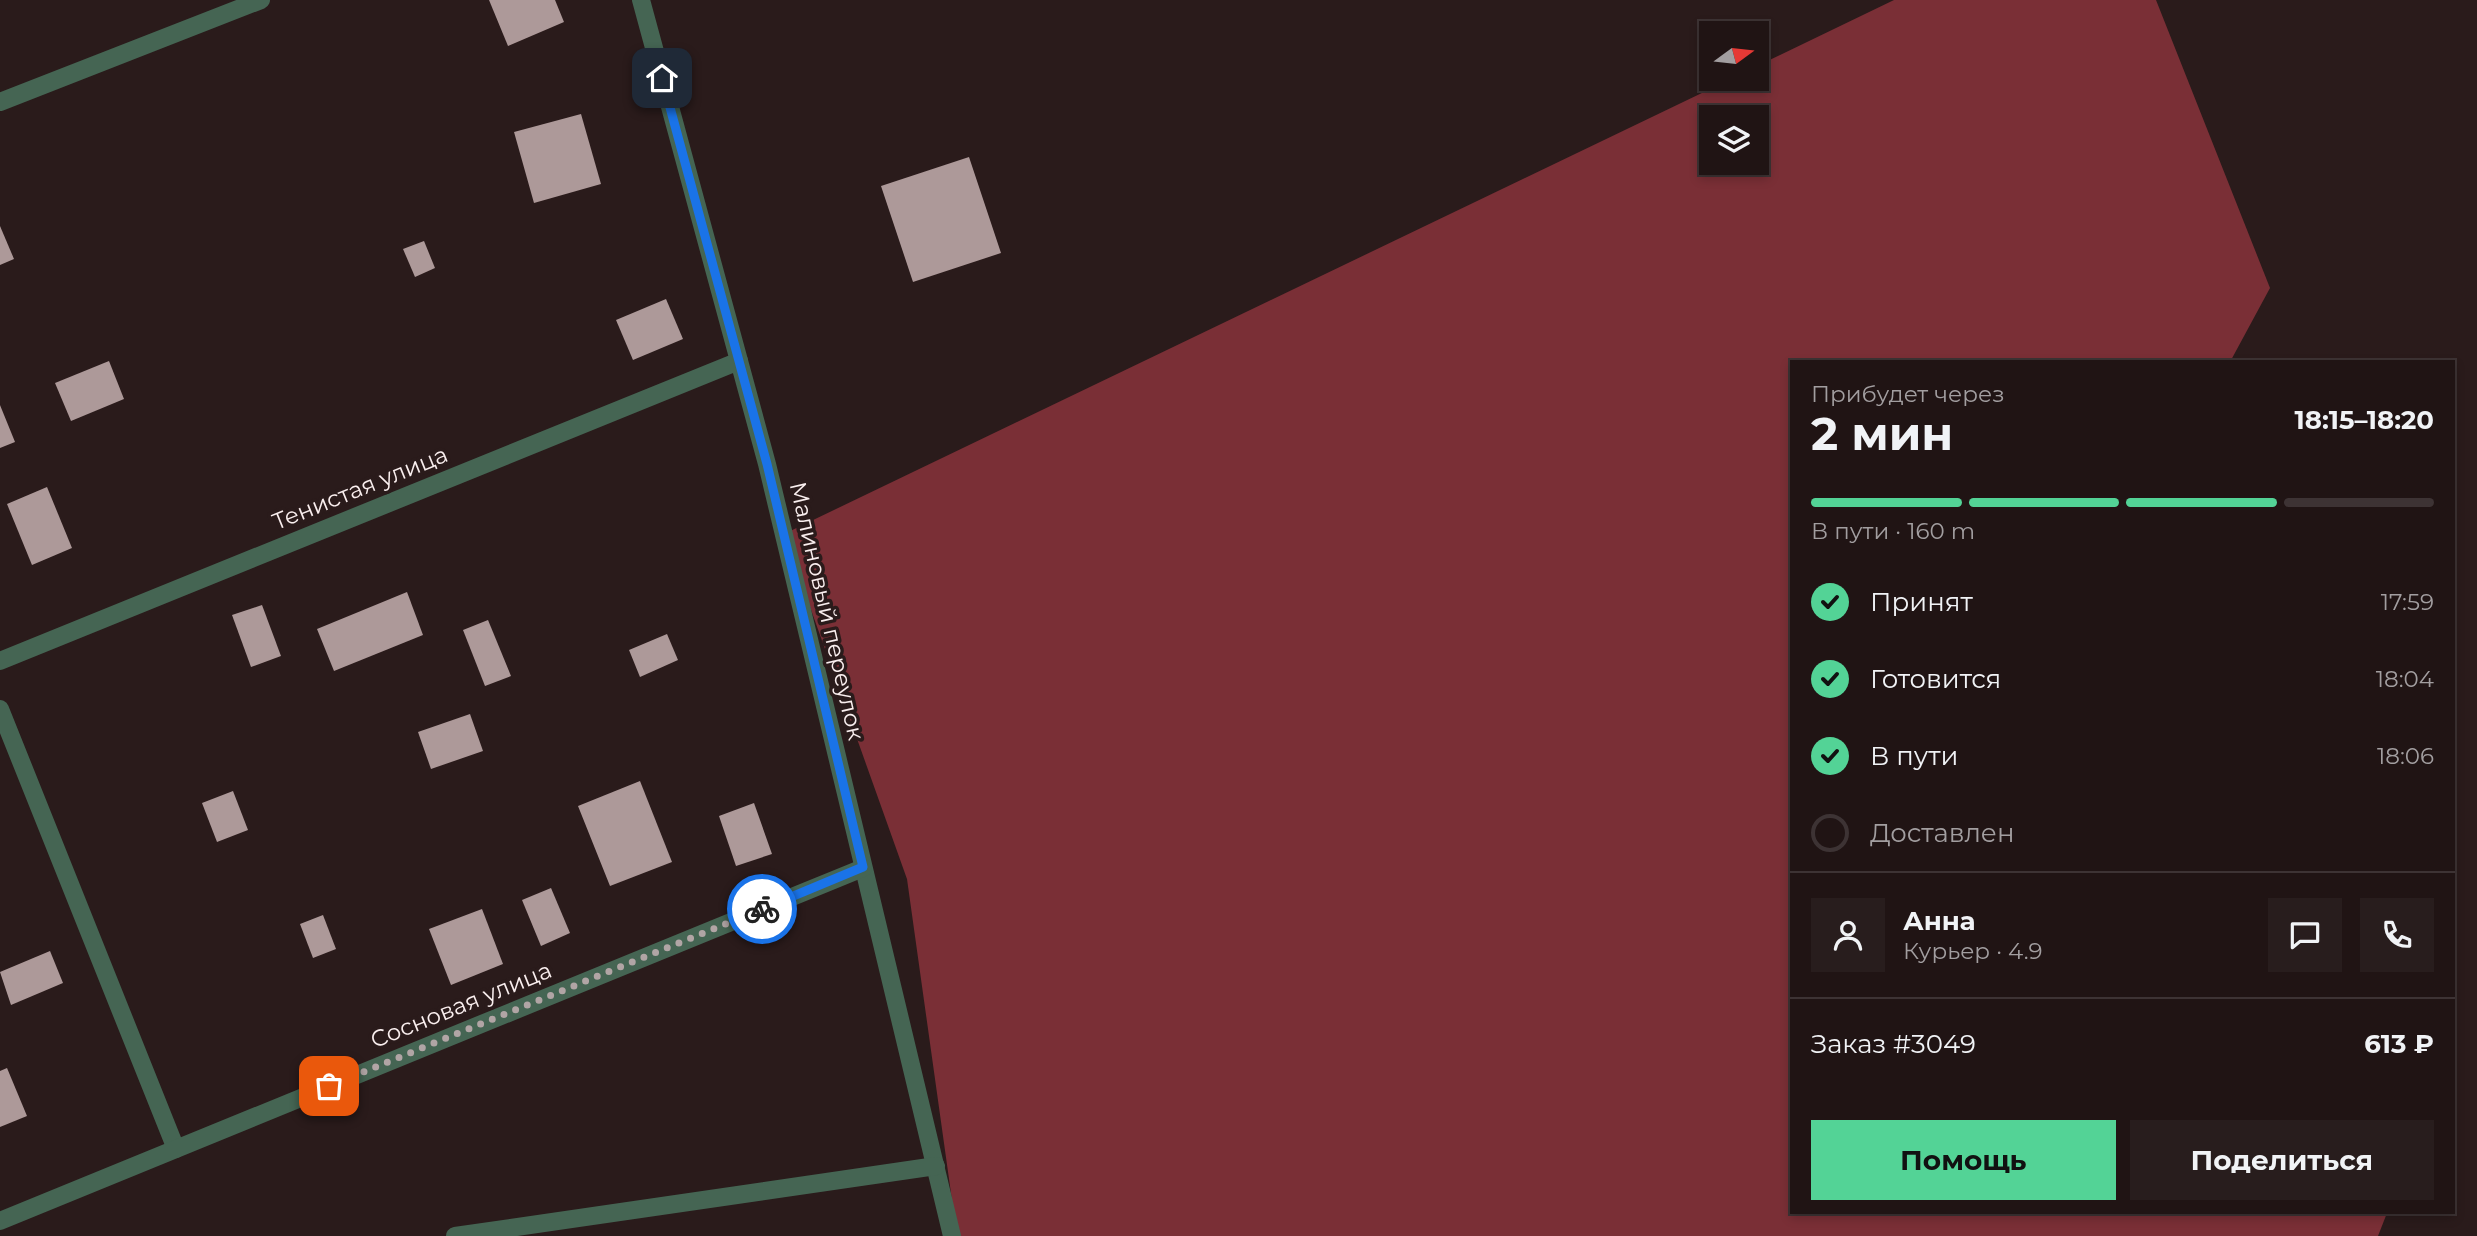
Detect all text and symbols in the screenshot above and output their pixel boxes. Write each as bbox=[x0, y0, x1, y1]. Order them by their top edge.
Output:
north arrow bbox=[1699, 21, 1769, 91]
map controls bbox=[1699, 21, 1769, 175]
pin bbox=[632, 48, 692, 108]
icon: home bbox=[643, 59, 681, 97]
button: layers bbox=[1699, 105, 1769, 175]
text: Прибудет через bbox=[1811, 380, 2005, 408]
text: 18:15–18:20 bbox=[2295, 404, 2434, 436]
text: 2 мин bbox=[1811, 405, 1953, 462]
street label: Тенистая улица bbox=[268, 440, 452, 536]
street label: Малиновый переулок bbox=[784, 479, 871, 744]
text: В пути · 160 m bbox=[1811, 517, 1975, 545]
icon: check bbox=[1811, 583, 1849, 621]
text: Принят bbox=[1870, 586, 1973, 618]
text: 17:59 bbox=[2381, 588, 2434, 616]
icon: check bbox=[1811, 660, 1849, 698]
text: Готовится bbox=[1870, 663, 2001, 695]
text: 18:04 bbox=[2376, 665, 2434, 693]
icon: check bbox=[1811, 737, 1849, 775]
text: В пути bbox=[1870, 740, 1959, 772]
text: 18:06 bbox=[2377, 742, 2434, 770]
text: Доставлен bbox=[1870, 817, 2015, 849]
courier bbox=[727, 874, 797, 944]
icon: bike bbox=[743, 890, 781, 928]
button: person bbox=[1811, 898, 1885, 972]
button: chat bbox=[2268, 898, 2342, 972]
button: phone bbox=[2360, 898, 2434, 972]
text: Анна bbox=[1903, 905, 1976, 937]
text: Курьер · 4.9 bbox=[1903, 937, 2043, 965]
street label: Сосновая улица bbox=[366, 956, 556, 1054]
text: Заказ #3049 bbox=[1811, 1028, 1976, 1060]
text: 613 ₽ bbox=[2364, 1028, 2434, 1060]
pin bbox=[299, 1056, 359, 1116]
icon: bag bbox=[310, 1067, 348, 1105]
button: Помощь bbox=[1811, 1120, 2116, 1200]
button: Поделиться bbox=[2130, 1120, 2434, 1200]

